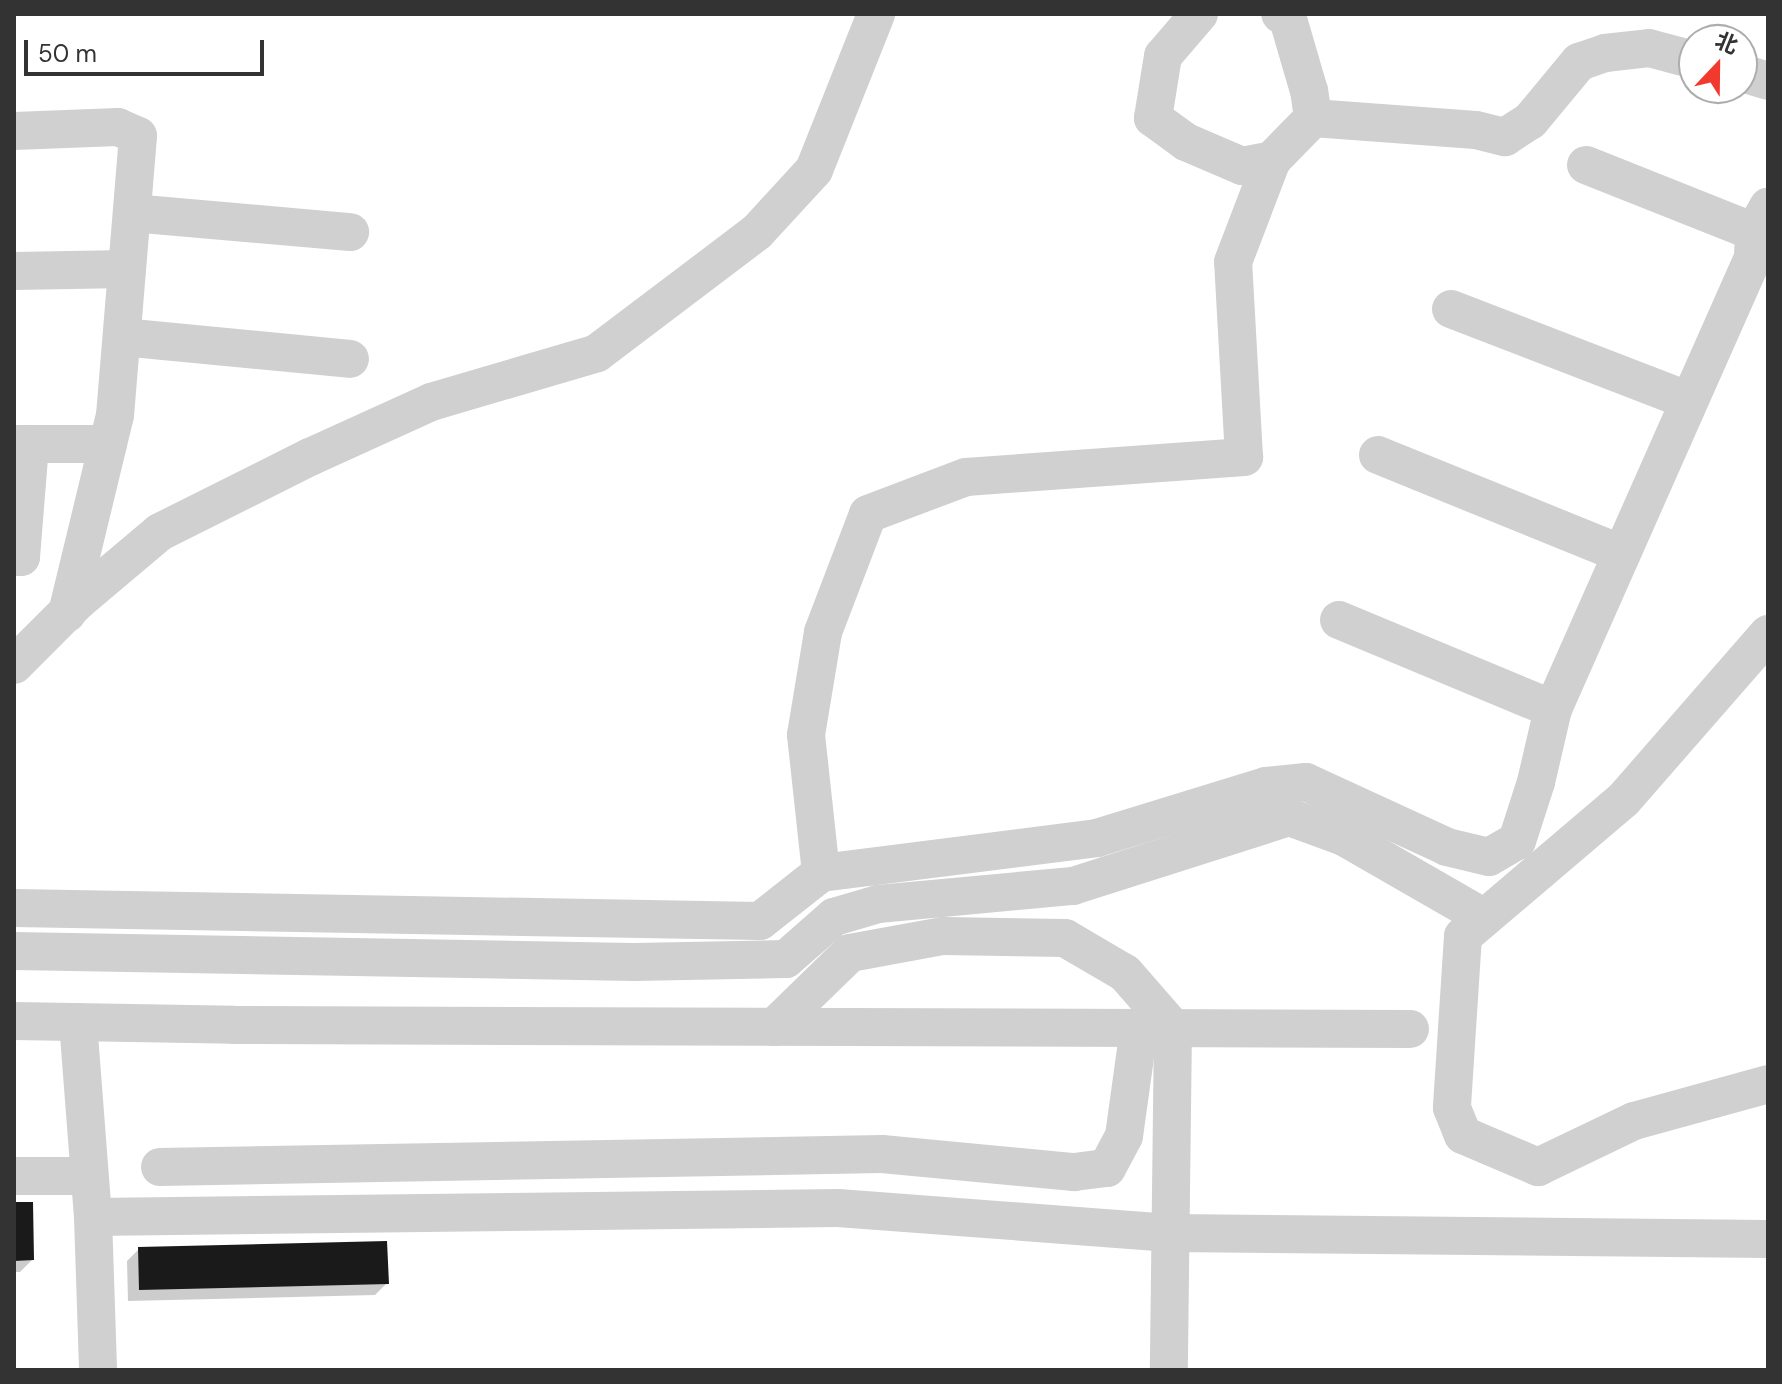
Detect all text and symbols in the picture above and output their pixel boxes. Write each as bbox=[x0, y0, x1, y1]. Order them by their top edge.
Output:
scale bar bbox=[28, 24, 268, 74]
north arrow bbox=[1678, 24, 1758, 104]
text: 北 bbox=[1711, 26, 1742, 61]
text: 50 m bbox=[38, 38, 97, 69]

